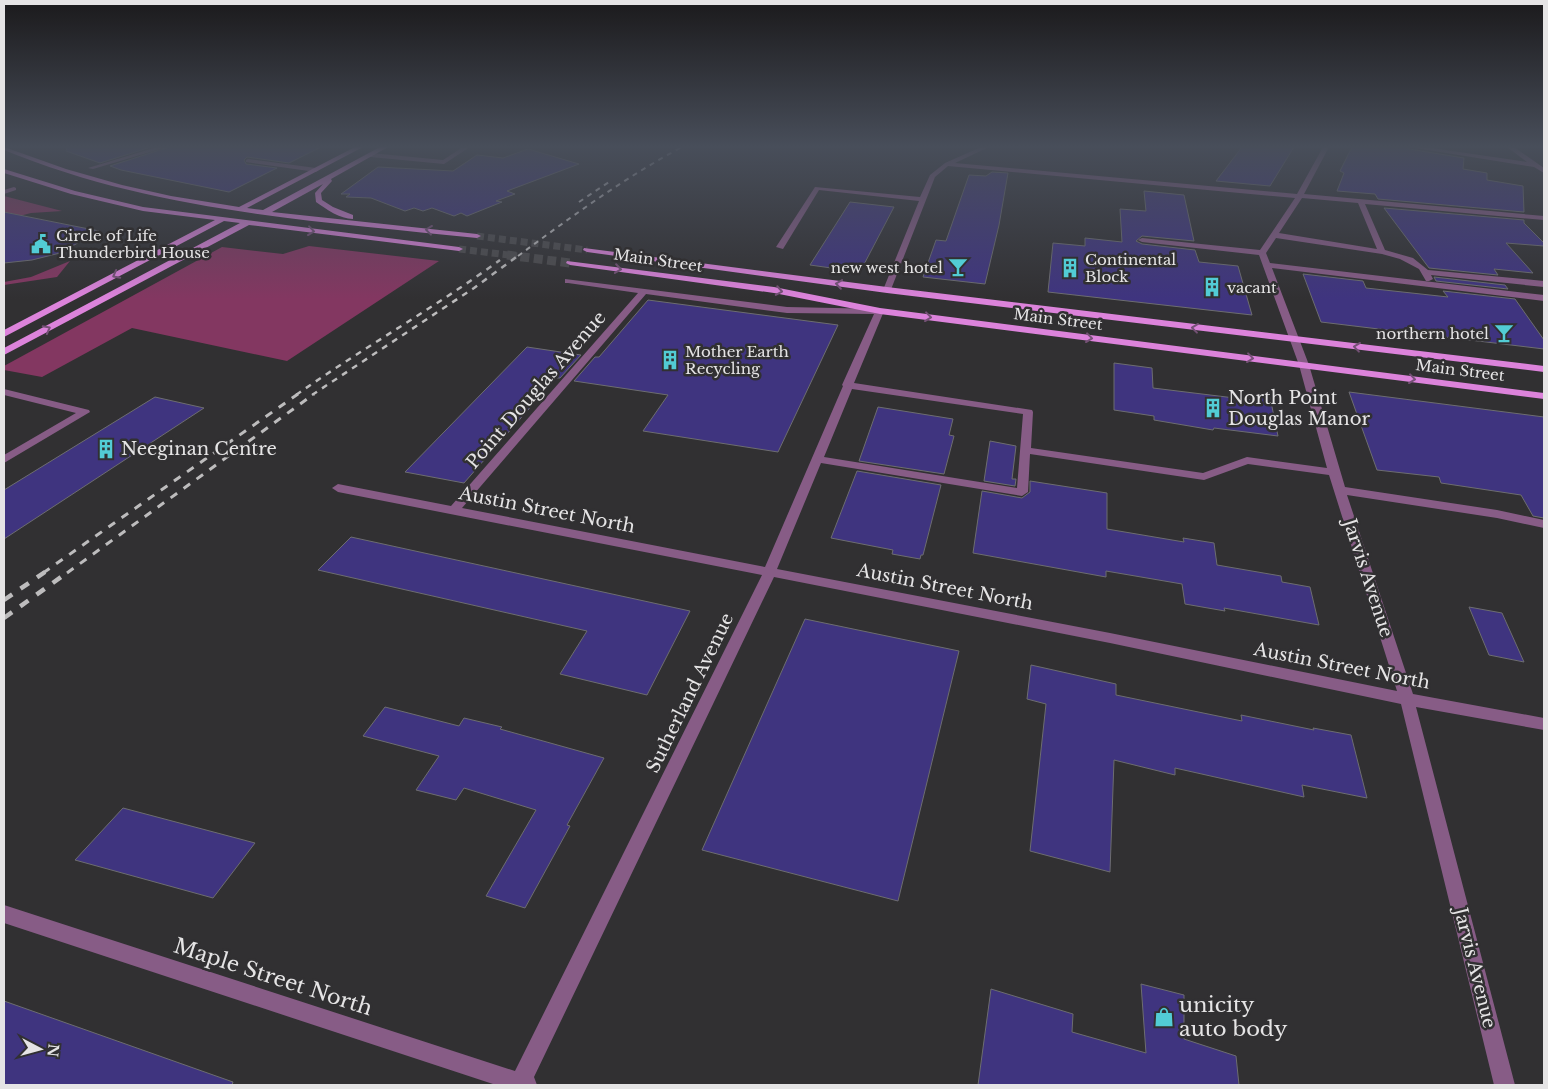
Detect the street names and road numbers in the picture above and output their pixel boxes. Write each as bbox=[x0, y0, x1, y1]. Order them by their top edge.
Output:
street label: Main Street bbox=[612, 244, 704, 276]
street label: Main Street bbox=[1012, 304, 1104, 334]
street label: Point Douglas Avenue bbox=[462, 307, 610, 473]
street label: Main Street bbox=[1414, 355, 1506, 385]
street label: Austin Street North bbox=[456, 482, 637, 538]
street label: Jarvis Avenue bbox=[1338, 514, 1398, 640]
street label: Austin Street North bbox=[854, 559, 1035, 615]
street label: Sutherland Avenue bbox=[642, 609, 738, 777]
street label: Austin Street North bbox=[1251, 638, 1432, 694]
street label: Jarvis Avenue bbox=[1449, 904, 1501, 1031]
street label: Maple Street North bbox=[170, 933, 376, 1021]

